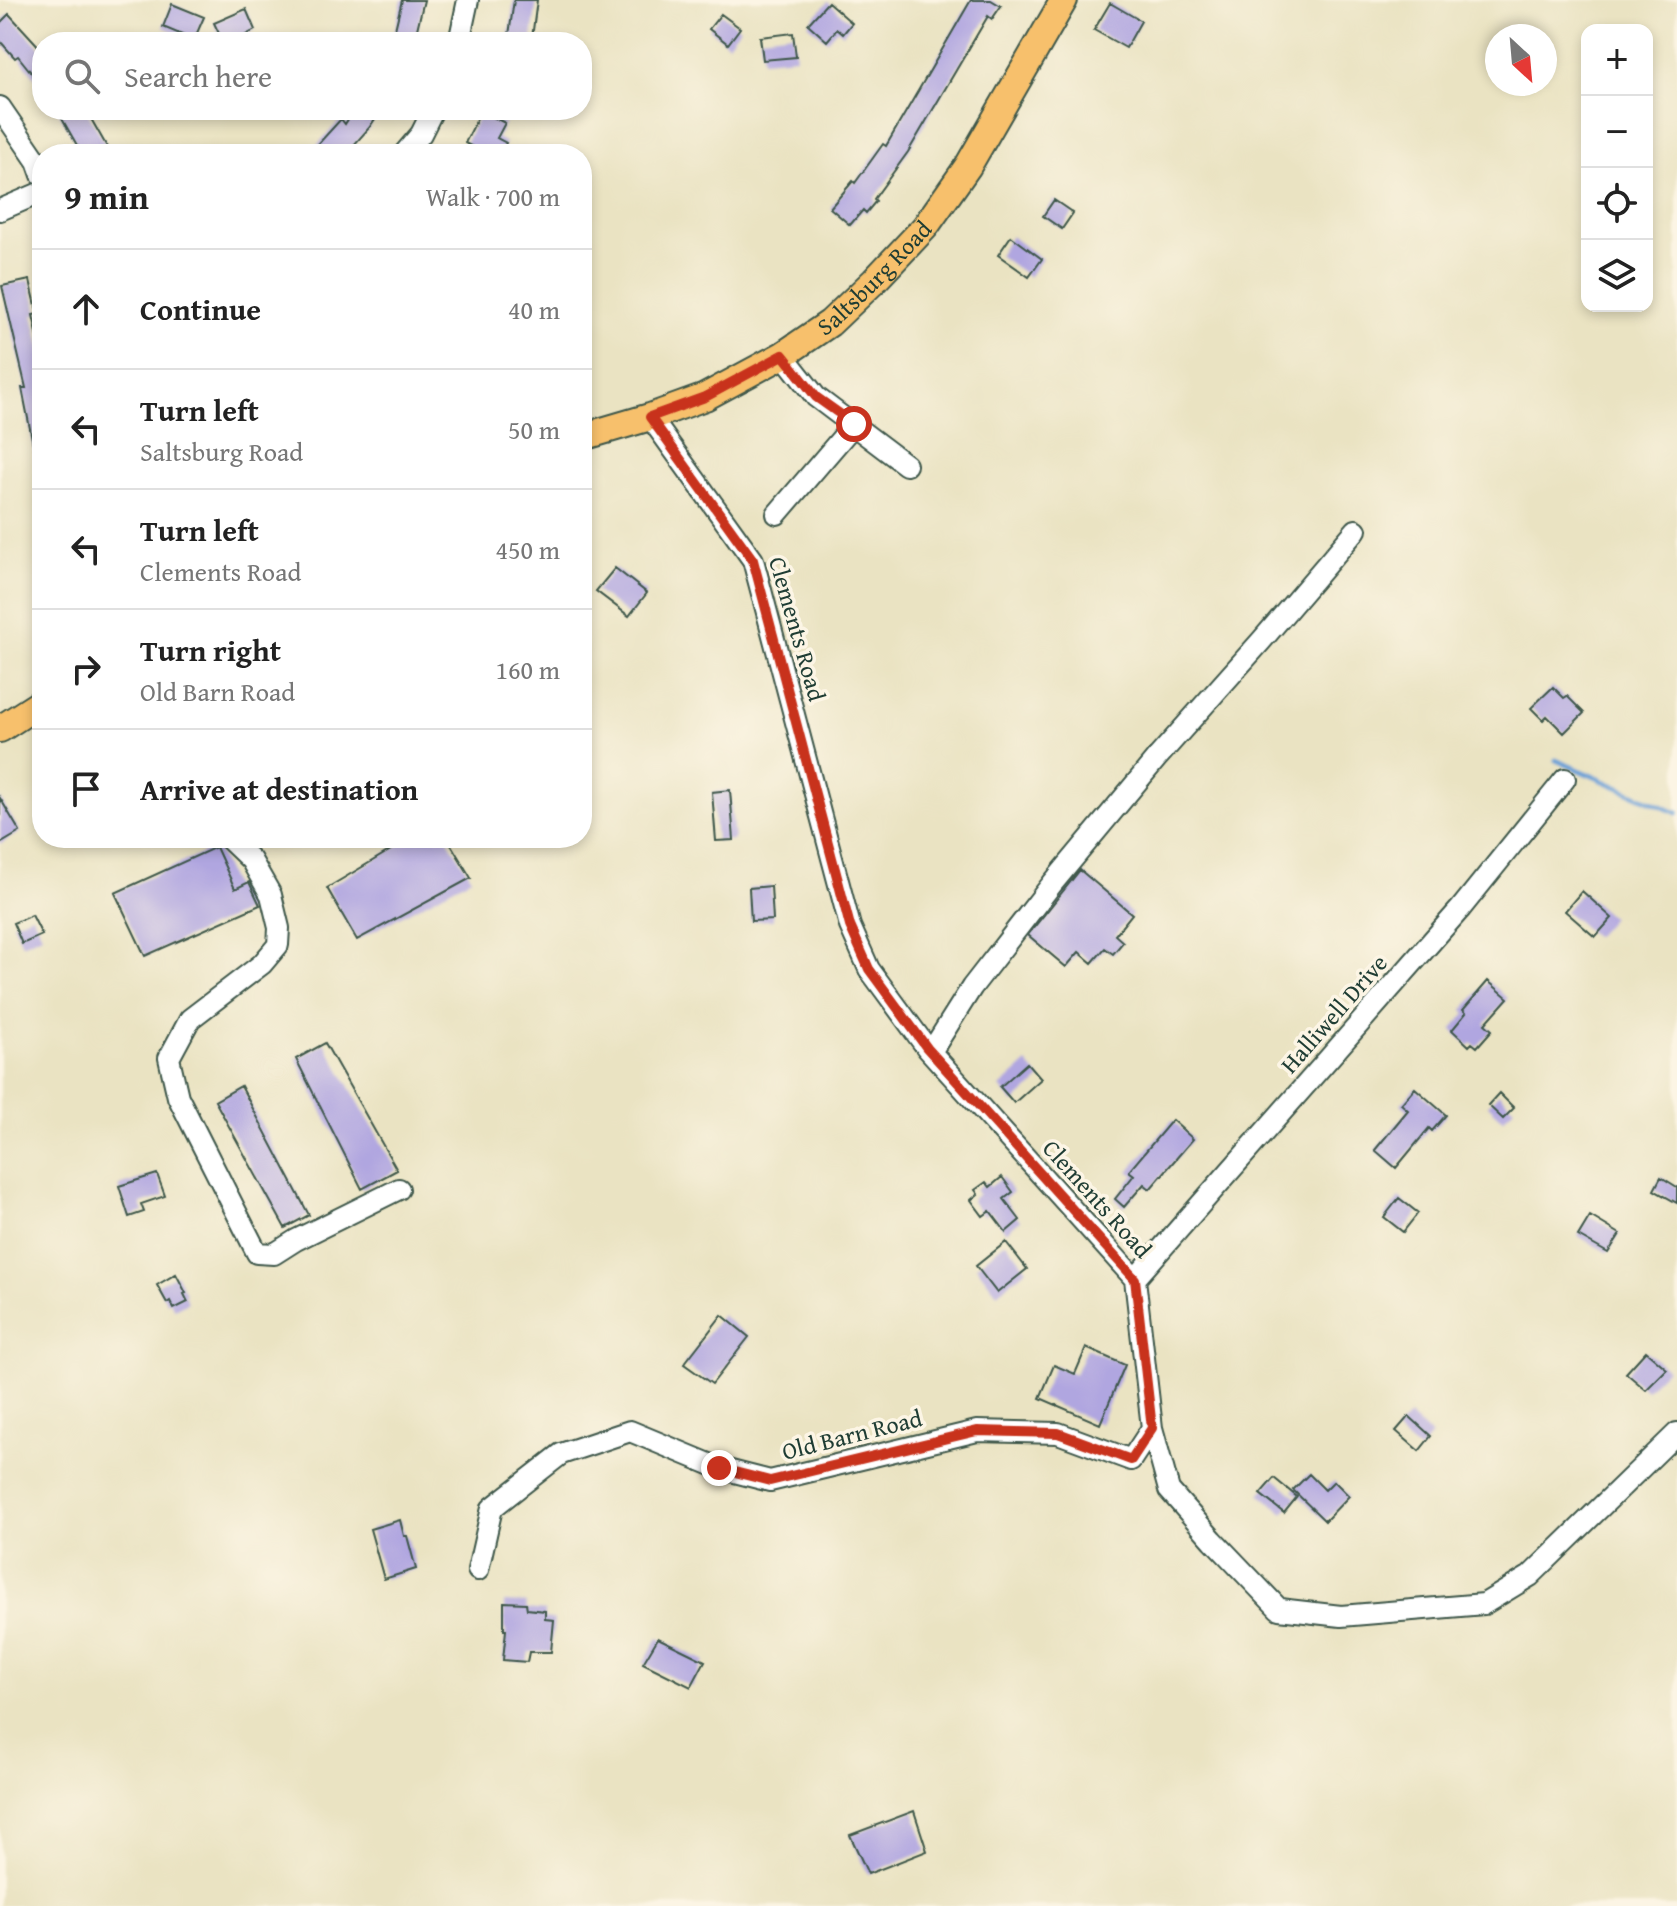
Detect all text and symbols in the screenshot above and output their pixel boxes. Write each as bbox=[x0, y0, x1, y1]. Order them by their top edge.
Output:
north arrow bbox=[1485, 24, 1557, 96]
map controls bbox=[1581, 24, 1653, 312]
button: + bbox=[1581, 24, 1653, 96]
search box bbox=[32, 32, 592, 120]
icon: search bbox=[60, 54, 104, 98]
text: Search here bbox=[124, 54, 272, 98]
button: − bbox=[1581, 96, 1653, 168]
button: locate bbox=[1581, 168, 1653, 240]
text: 9 min bbox=[64, 172, 149, 221]
text: Walk · 700 m bbox=[426, 177, 560, 216]
street label: Saltsburg Road bbox=[810, 212, 940, 344]
button: layers bbox=[1581, 240, 1653, 312]
icon: ahead bbox=[64, 287, 108, 331]
text: Continue bbox=[140, 287, 261, 331]
text: 40 m bbox=[508, 290, 560, 329]
text: Turn left bbox=[140, 388, 259, 432]
route start bbox=[836, 406, 872, 442]
icon: left bbox=[64, 407, 108, 451]
text: 50 m bbox=[508, 410, 560, 449]
text: Saltsburg Road bbox=[140, 432, 303, 471]
text: Turn left bbox=[140, 508, 259, 552]
icon: left bbox=[64, 527, 108, 571]
text: 450 m bbox=[495, 530, 560, 569]
text: Clements Road bbox=[140, 552, 301, 591]
street label: Clements Road bbox=[760, 552, 835, 705]
text: Turn right bbox=[140, 628, 281, 672]
icon: right bbox=[64, 647, 108, 691]
text: 160 m bbox=[495, 650, 560, 689]
text: Old Barn Road bbox=[140, 672, 295, 711]
icon: arrive bbox=[64, 767, 108, 811]
text: Arrive at destination bbox=[140, 767, 418, 811]
street label: Halliwell Drive bbox=[1272, 946, 1395, 1081]
street label: Clements Road bbox=[1035, 1132, 1160, 1266]
street label: Old Barn Road bbox=[778, 1400, 926, 1469]
route end bbox=[701, 1450, 737, 1486]

